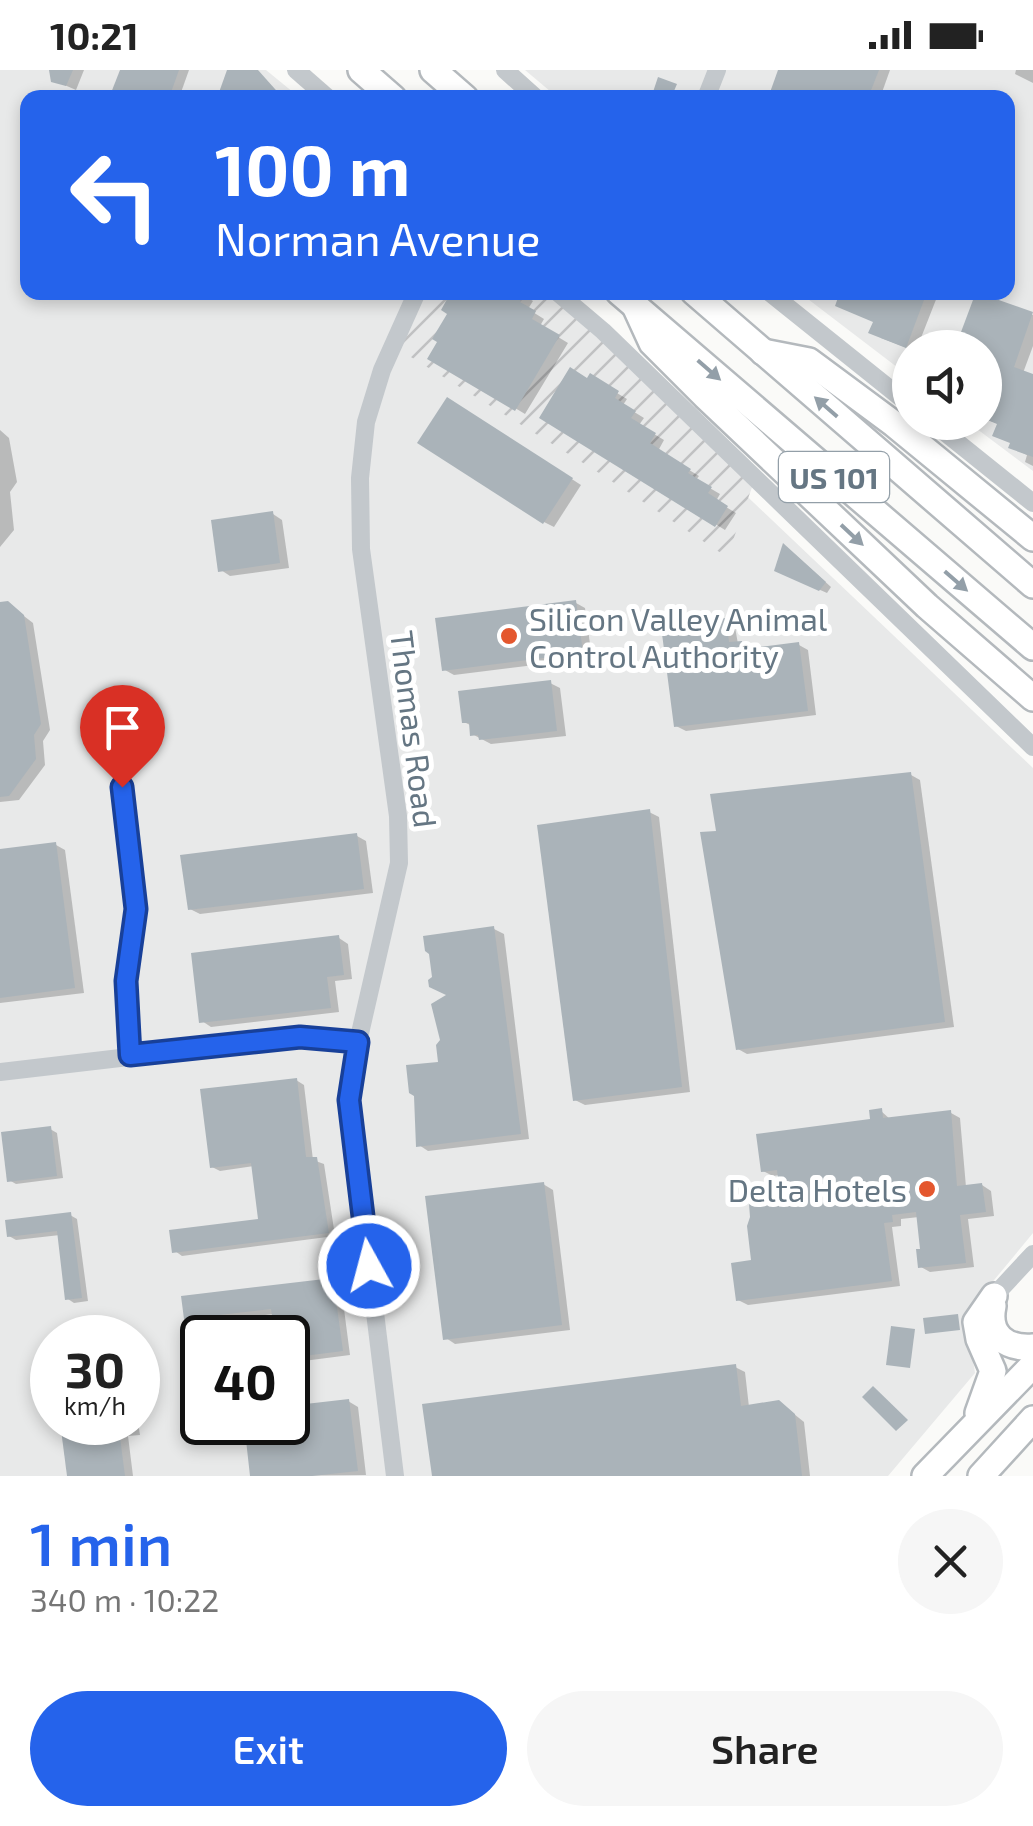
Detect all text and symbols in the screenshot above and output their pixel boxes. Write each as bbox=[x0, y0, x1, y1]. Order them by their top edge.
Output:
text: 10:21 bbox=[50, 12, 139, 58]
text: 100 m bbox=[215, 126, 410, 210]
icon: left bbox=[50, 130, 180, 260]
text: Norman Avenue bbox=[215, 211, 540, 265]
map controls bbox=[892, 330, 1002, 440]
button: sound bbox=[892, 330, 1002, 440]
one-way arrow bbox=[696, 358, 721, 380]
one-way arrow bbox=[814, 397, 839, 419]
road number: US 101 bbox=[779, 452, 889, 502]
one-way arrow bbox=[839, 523, 863, 546]
one-way arrow bbox=[943, 570, 968, 592]
place label: Silicon Valley Animal Control Authority bbox=[529, 599, 828, 674]
marker: Silicon Valley Animal Control Authority bbox=[498, 625, 520, 647]
street label: Thomas Road bbox=[384, 628, 446, 830]
pin bbox=[80, 685, 165, 788]
icon: arrive bbox=[95, 700, 150, 755]
place label: Delta Hotels bbox=[728, 1170, 907, 1208]
marker: Delta Hotels bbox=[916, 1178, 938, 1200]
position arrow bbox=[317, 1214, 421, 1318]
speed limit sign: 40 bbox=[180, 1315, 310, 1445]
text: 30 bbox=[65, 1338, 125, 1398]
text: km/h bbox=[64, 1390, 126, 1420]
text: 1 min bbox=[30, 1506, 172, 1578]
button: close bbox=[898, 1509, 1003, 1614]
text: 340 m · 10:22 bbox=[30, 1580, 219, 1618]
button: Exit bbox=[30, 1691, 507, 1806]
button: Share bbox=[527, 1691, 1003, 1806]

